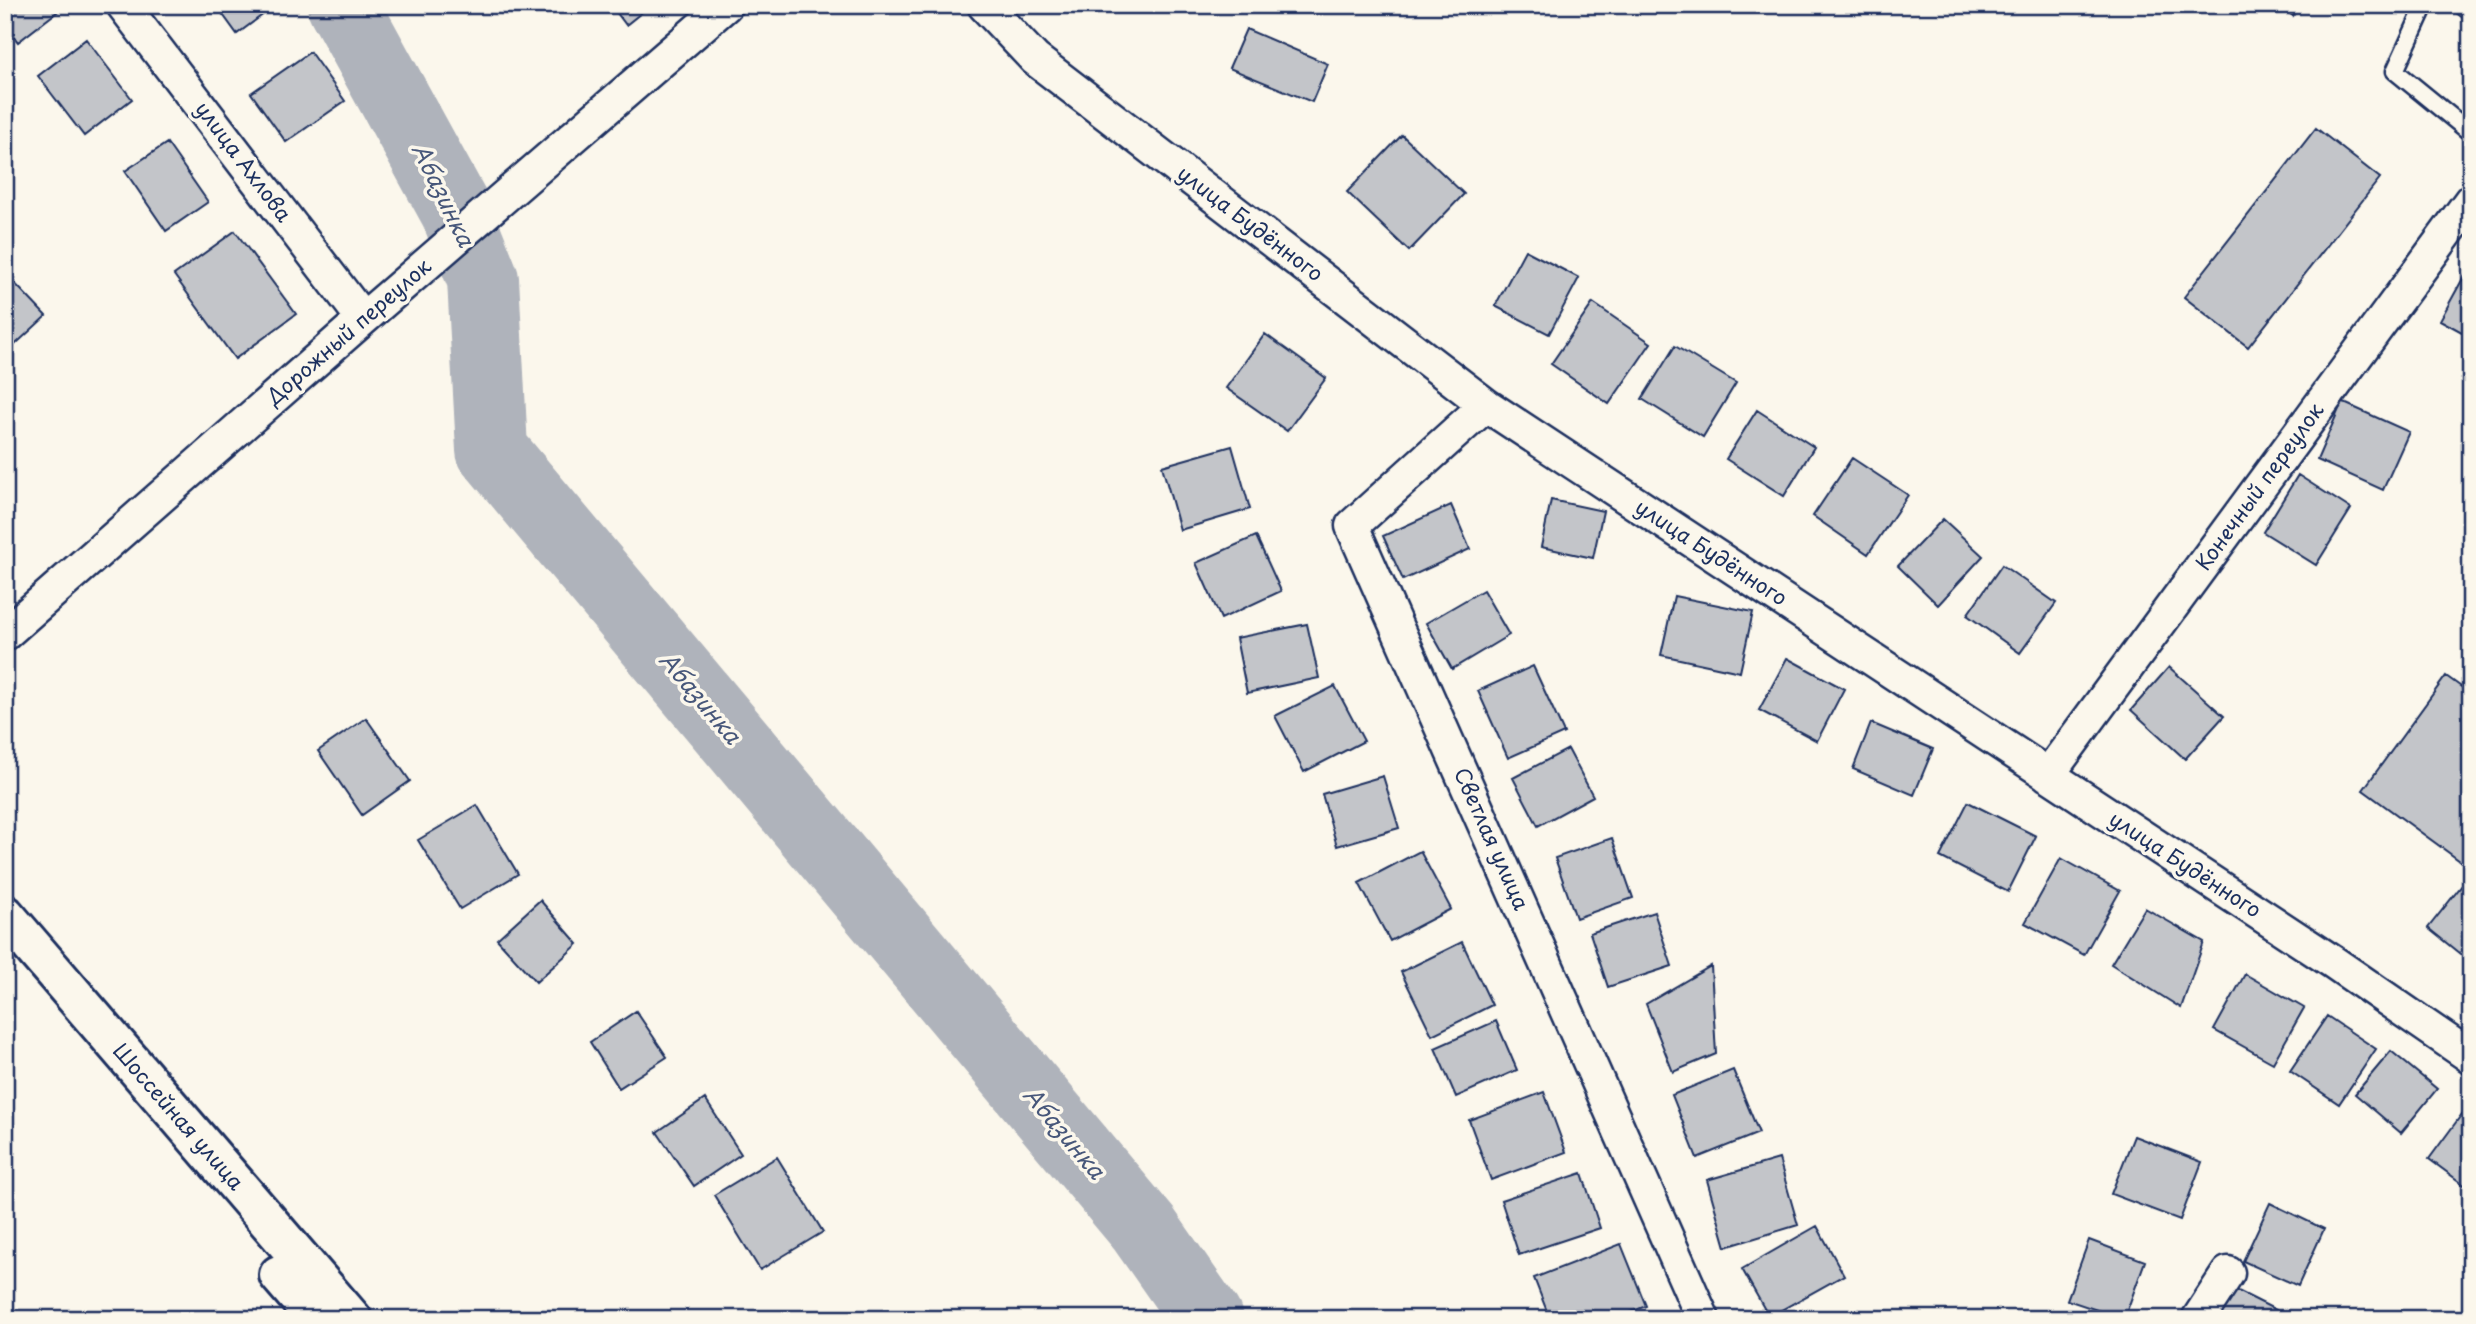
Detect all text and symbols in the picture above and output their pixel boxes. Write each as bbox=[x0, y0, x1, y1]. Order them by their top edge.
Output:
street label: улица Ахлова bbox=[189, 94, 301, 228]
water label: Абазинка bbox=[404, 137, 485, 253]
street label: улица Будённого bbox=[1171, 157, 1331, 288]
street label: Дорожный переулок bbox=[257, 249, 438, 412]
street label: Конечный переулок bbox=[2186, 395, 2331, 576]
street label: улица Будённого bbox=[1630, 490, 1795, 613]
water label: Абазинка bbox=[652, 643, 751, 751]
street label: Светлая улица bbox=[1447, 762, 1539, 915]
street label: улица Будённого bbox=[2104, 802, 2269, 925]
street label: Шоссейная улица bbox=[106, 1035, 253, 1197]
water label: Абазинка bbox=[1016, 1078, 1115, 1186]

